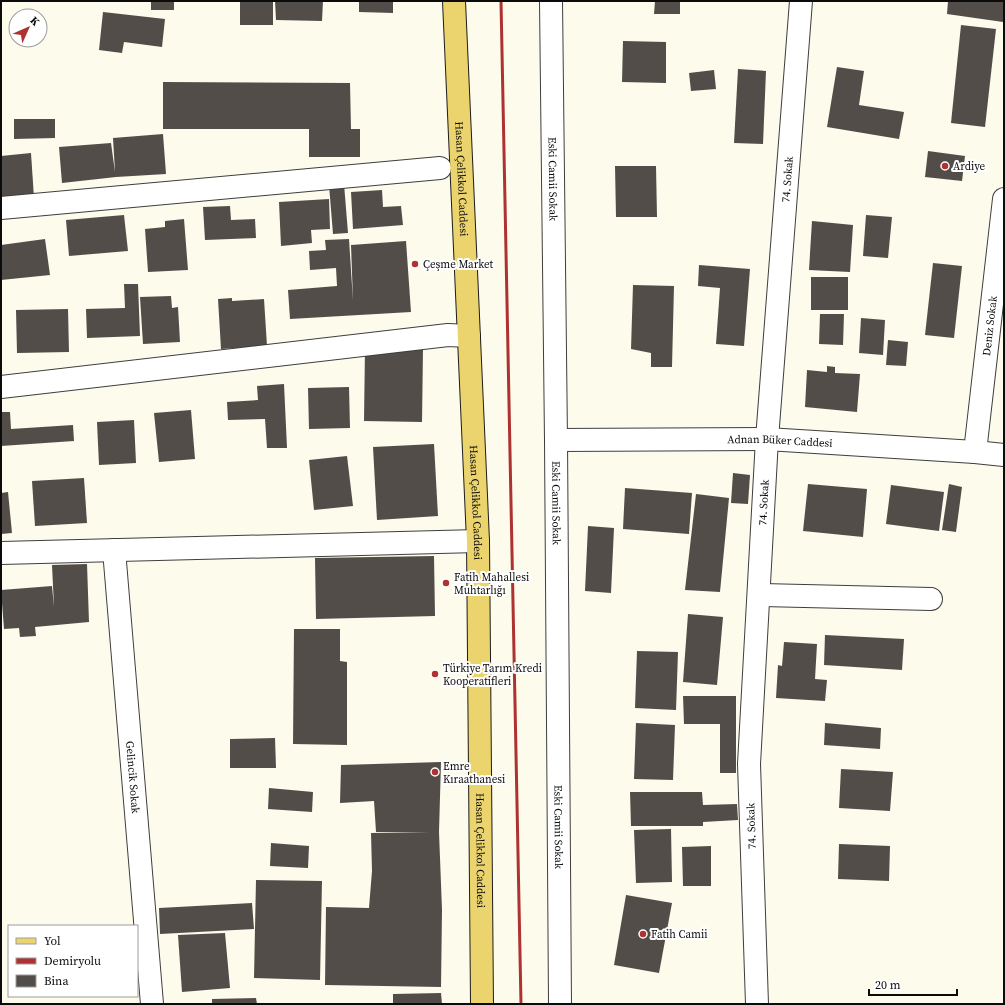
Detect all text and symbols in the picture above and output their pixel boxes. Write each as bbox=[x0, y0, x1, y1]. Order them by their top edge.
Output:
north arrow bbox=[8, 8, 48, 48]
text: K bbox=[27, 13, 43, 30]
street label: Hasan Çelikkol Caddesi bbox=[451, 121, 471, 237]
street label: Eski Camii Sokak bbox=[545, 137, 561, 222]
street label: 74. Sokak bbox=[778, 155, 797, 203]
place label: Ardiye bbox=[953, 159, 986, 174]
marker: Ardiye bbox=[940, 161, 950, 171]
place label: Çeşme Market bbox=[423, 257, 494, 272]
marker: Çeşme Market bbox=[410, 259, 420, 269]
street label: Deniz Sokak bbox=[979, 294, 1001, 357]
street label: Adnan Büker Caddesi bbox=[727, 432, 833, 451]
street label: Hasan Çelikkol Caddesi bbox=[466, 445, 485, 560]
street label: Eski Camii Sokak bbox=[548, 461, 564, 546]
street label: 74. Sokak bbox=[755, 478, 773, 526]
place label: Fatih Mahallesi Muhtarlığı bbox=[454, 570, 529, 598]
marker: Fatih Mahallesi Muhtarlığı bbox=[441, 578, 451, 588]
place label: Türkiye Tarım Kredi Kooperatifleri bbox=[443, 661, 542, 689]
marker: Türkiye Tarım Kredi Kooperatifleri bbox=[430, 669, 440, 679]
street label: Gelincik Sokak bbox=[122, 740, 143, 815]
place label: Emre Kıraathanesi bbox=[443, 759, 505, 787]
marker: Emre Kıraathanesi bbox=[430, 767, 440, 777]
street label: Eski Camii Sokak bbox=[550, 785, 566, 870]
street label: Hasan Çelikkol Caddesi bbox=[472, 793, 488, 908]
street label: 74. Sokak bbox=[743, 802, 760, 849]
legend bbox=[8, 925, 138, 997]
place label: Fatih Camii bbox=[651, 927, 708, 942]
marker: Fatih Camii bbox=[638, 929, 648, 939]
text: Yol bbox=[44, 933, 61, 949]
text: Demiryolu bbox=[44, 953, 101, 969]
scale bar bbox=[869, 971, 957, 997]
text: Bina bbox=[44, 973, 69, 989]
text: 20 m bbox=[875, 977, 901, 993]

